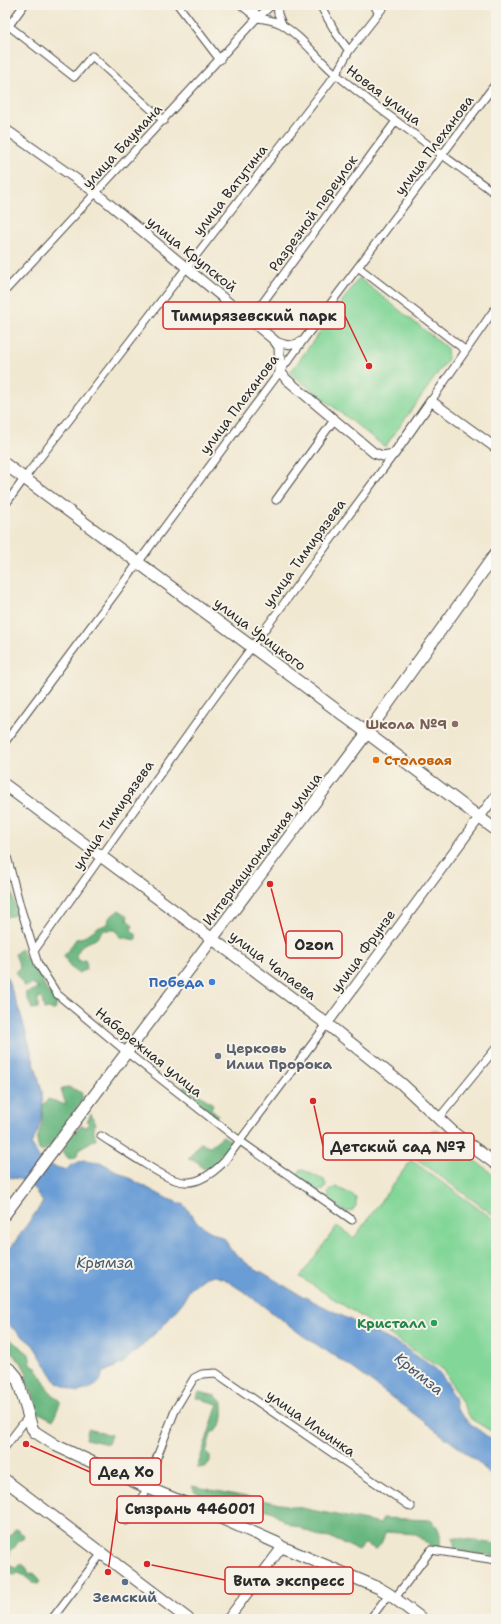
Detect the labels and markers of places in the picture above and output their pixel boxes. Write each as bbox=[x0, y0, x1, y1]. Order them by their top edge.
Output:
callout: Тимирязевский парк bbox=[163, 302, 345, 329]
place label: Школа №9 bbox=[366, 715, 447, 733]
marker: Школа №9 bbox=[450, 719, 460, 729]
place label: Столовая bbox=[384, 751, 452, 769]
marker: Столовая bbox=[371, 755, 381, 765]
callout: Ozon bbox=[286, 931, 342, 958]
place label: Победа bbox=[149, 973, 204, 991]
marker: Победа bbox=[207, 977, 217, 987]
place label: Церковь Илии Пророка bbox=[226, 1039, 333, 1073]
marker: Церковь Илии Пророка bbox=[213, 1051, 223, 1061]
callout: Детский сад №7 bbox=[323, 1133, 474, 1160]
place label: Кристалл bbox=[357, 1314, 427, 1332]
marker: Кристалл bbox=[429, 1318, 439, 1328]
callout: Дед Хо bbox=[90, 1458, 161, 1485]
callout: Сызрань 446001 bbox=[117, 1496, 263, 1523]
callout: Вита экспресс bbox=[225, 1567, 353, 1594]
marker: Земский bbox=[120, 1577, 130, 1587]
place label: Земский bbox=[93, 1588, 157, 1606]

